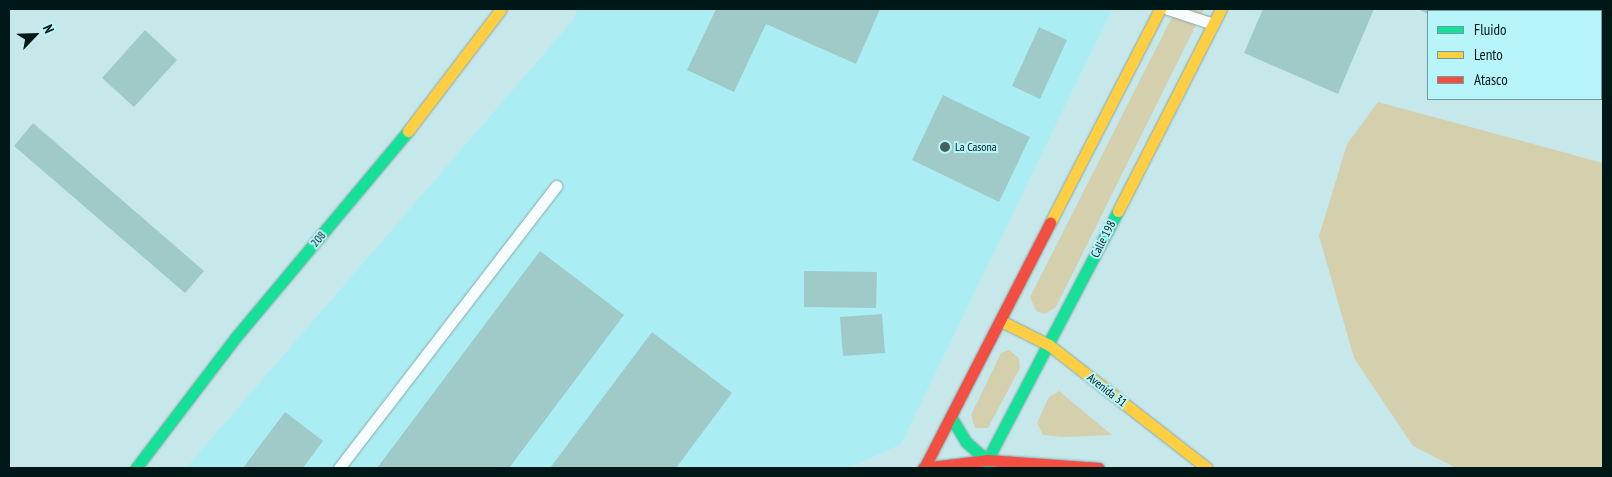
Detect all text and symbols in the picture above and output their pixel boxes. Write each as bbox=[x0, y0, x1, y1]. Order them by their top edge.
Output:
north arrow bbox=[10, 10, 60, 60]
legend bbox=[1427, 10, 1602, 100]
text: Fluido bbox=[1474, 20, 1506, 39]
text: N bbox=[39, 22, 58, 36]
text: Lento bbox=[1474, 45, 1503, 64]
text: Atasco bbox=[1474, 70, 1508, 89]
place label: La Casona bbox=[955, 140, 997, 154]
marker: La Casona bbox=[939, 141, 951, 153]
street label: Calle 198 bbox=[1088, 218, 1118, 260]
street label: 208 bbox=[307, 228, 329, 250]
street label: Avenida 31 bbox=[1084, 370, 1130, 410]

